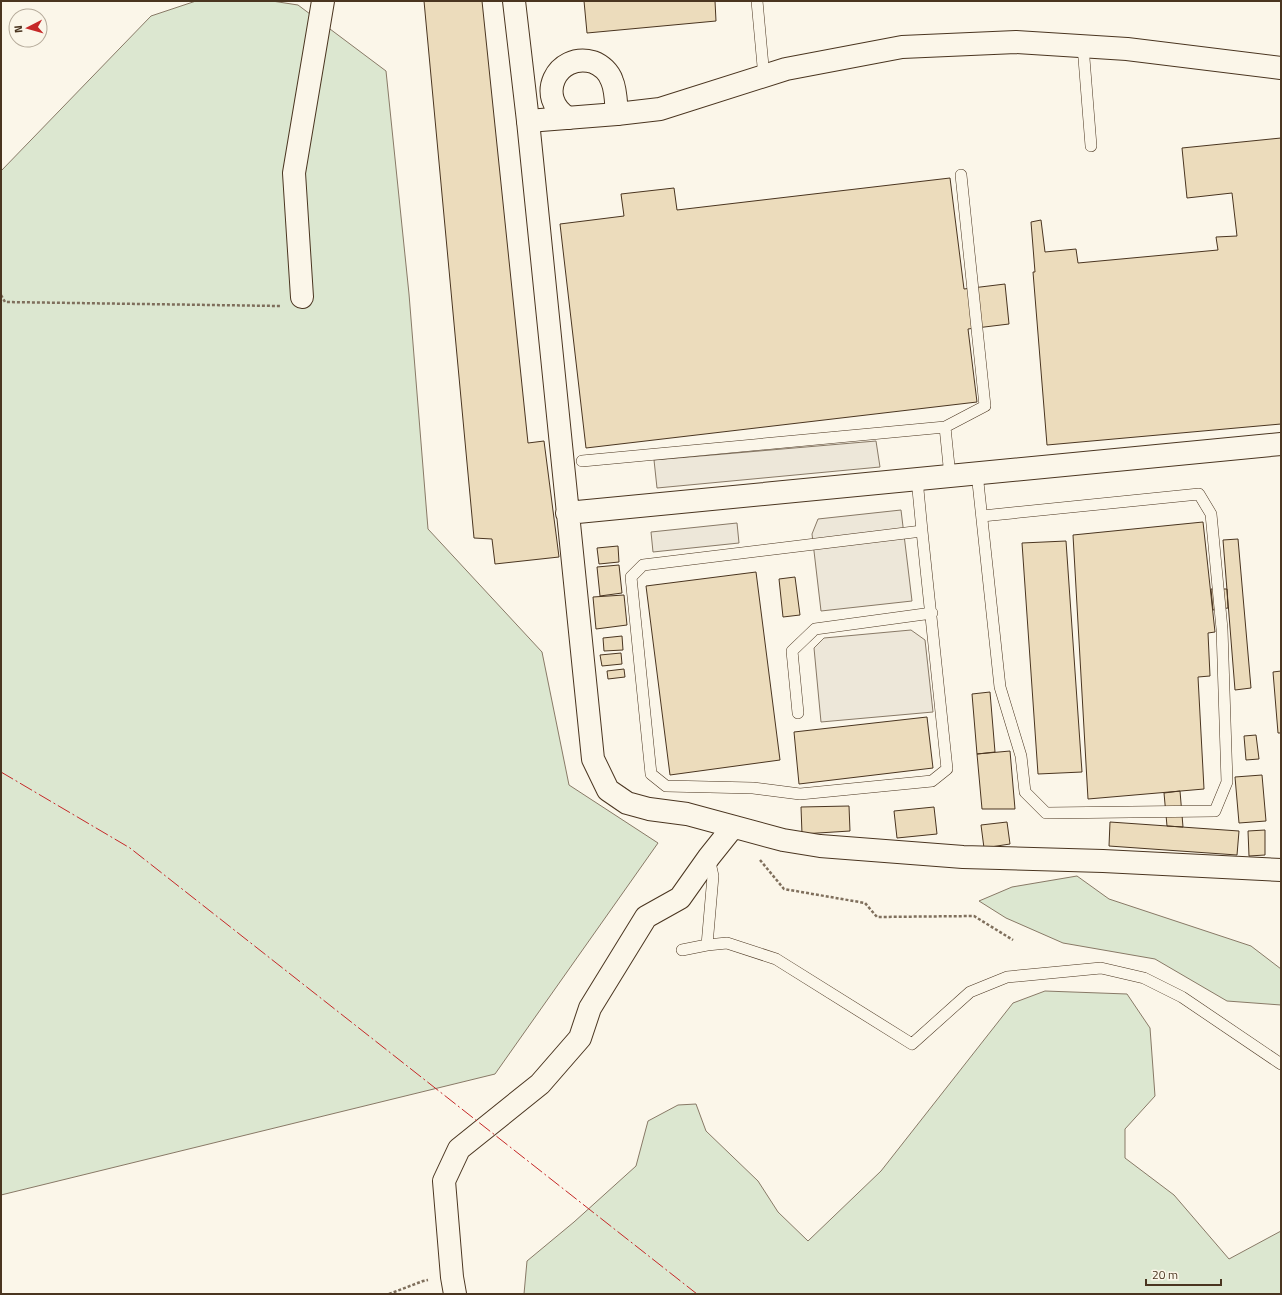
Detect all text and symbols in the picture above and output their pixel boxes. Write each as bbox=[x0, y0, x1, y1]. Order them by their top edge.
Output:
north arrow bbox=[8, 8, 48, 48]
text: N bbox=[10, 24, 26, 34]
scale bar bbox=[1146, 1261, 1221, 1287]
text: 20 m bbox=[1152, 1265, 1178, 1284]

